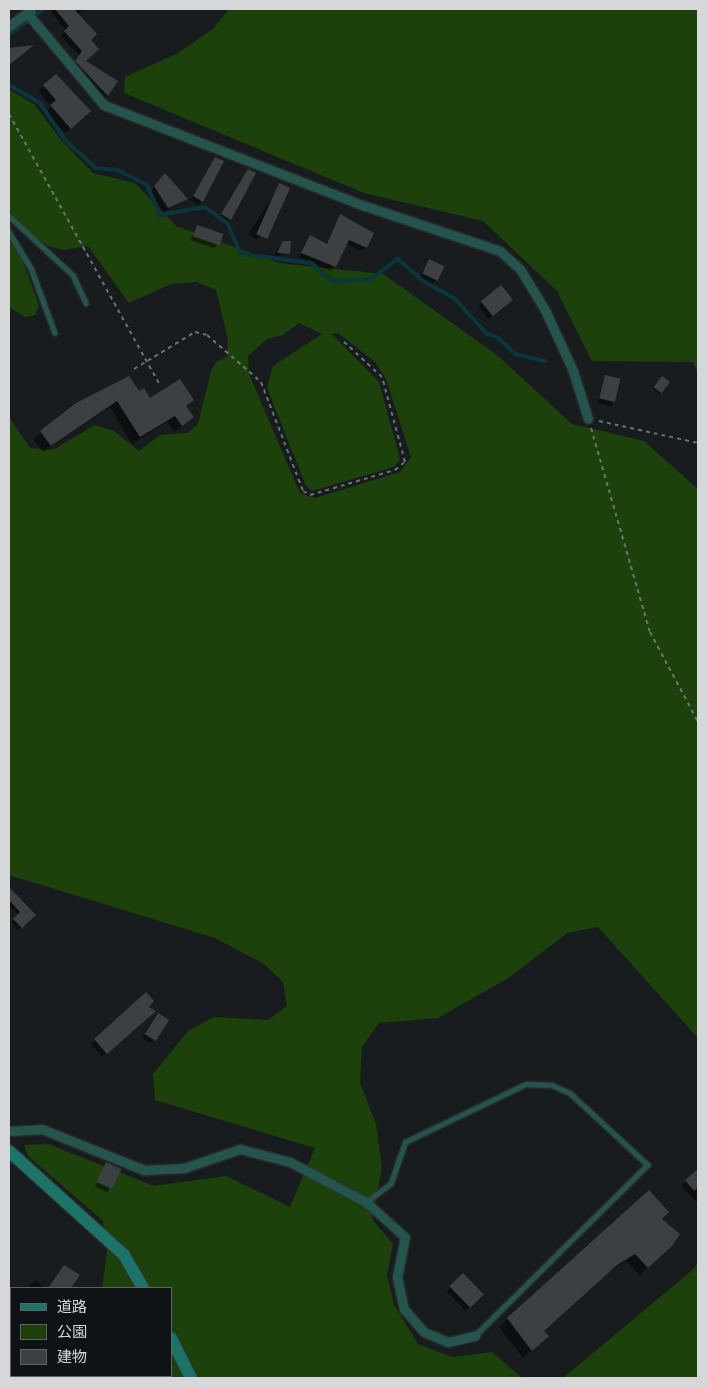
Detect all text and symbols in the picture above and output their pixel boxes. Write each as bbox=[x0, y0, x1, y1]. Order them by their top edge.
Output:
legend bbox=[10, 1287, 172, 1377]
text: 道路 bbox=[57, 1296, 87, 1317]
text: 公園 bbox=[57, 1321, 87, 1342]
text: 建物 bbox=[57, 1346, 87, 1367]

